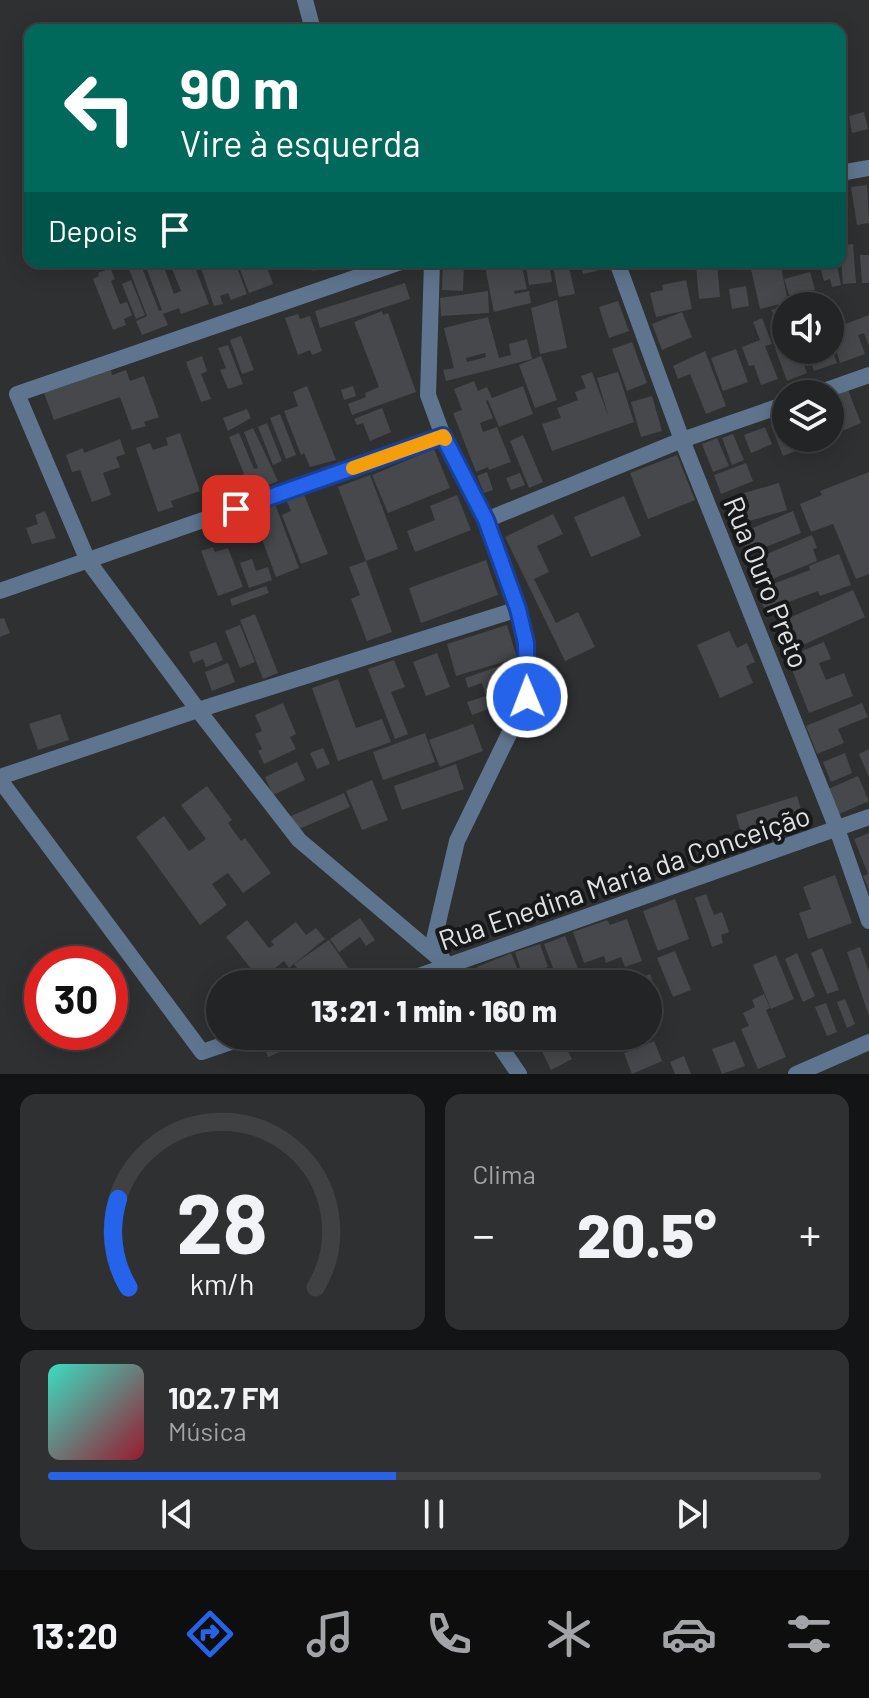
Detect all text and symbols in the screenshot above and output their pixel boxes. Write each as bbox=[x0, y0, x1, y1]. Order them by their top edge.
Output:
text: 90 m bbox=[180, 53, 300, 120]
icon: left bbox=[48, 56, 152, 160]
text: Vire à esquerda bbox=[180, 121, 421, 164]
icon: arrive bbox=[153, 208, 197, 252]
text: Depois bbox=[48, 212, 137, 248]
map controls bbox=[772, 292, 844, 452]
button: sound bbox=[772, 292, 844, 364]
button: layers bbox=[772, 380, 844, 452]
pin bbox=[202, 475, 270, 543]
icon: arrive bbox=[214, 487, 258, 531]
street label: Rua Ouro Preto bbox=[717, 491, 817, 673]
position arrow bbox=[485, 655, 569, 739]
street label: Rua Enedina Maria da Conceição bbox=[434, 797, 814, 957]
speed limit sign: 30 bbox=[24, 946, 128, 1050]
text: 13:21 · 1 min · 160 m bbox=[311, 992, 557, 1028]
text: Clima bbox=[473, 1158, 536, 1189]
text: 28 bbox=[176, 1171, 268, 1271]
text: 20.5° bbox=[577, 1198, 717, 1270]
text: − bbox=[473, 1207, 495, 1260]
text: + bbox=[799, 1207, 821, 1260]
text: km/h bbox=[190, 1266, 255, 1301]
text: 102.7 FM bbox=[168, 1379, 280, 1415]
text: Música bbox=[168, 1415, 247, 1446]
icon: previous bbox=[155, 1492, 199, 1536]
icon: pause bbox=[412, 1492, 456, 1536]
icon: next bbox=[670, 1492, 714, 1536]
icon: directions bbox=[182, 1606, 238, 1662]
icon: music bbox=[302, 1606, 358, 1662]
icon: phone bbox=[421, 1606, 477, 1662]
icon: climate bbox=[541, 1606, 597, 1662]
icon: car bbox=[661, 1606, 717, 1662]
icon: filters bbox=[781, 1606, 837, 1662]
text: 13:20 bbox=[32, 1613, 118, 1656]

